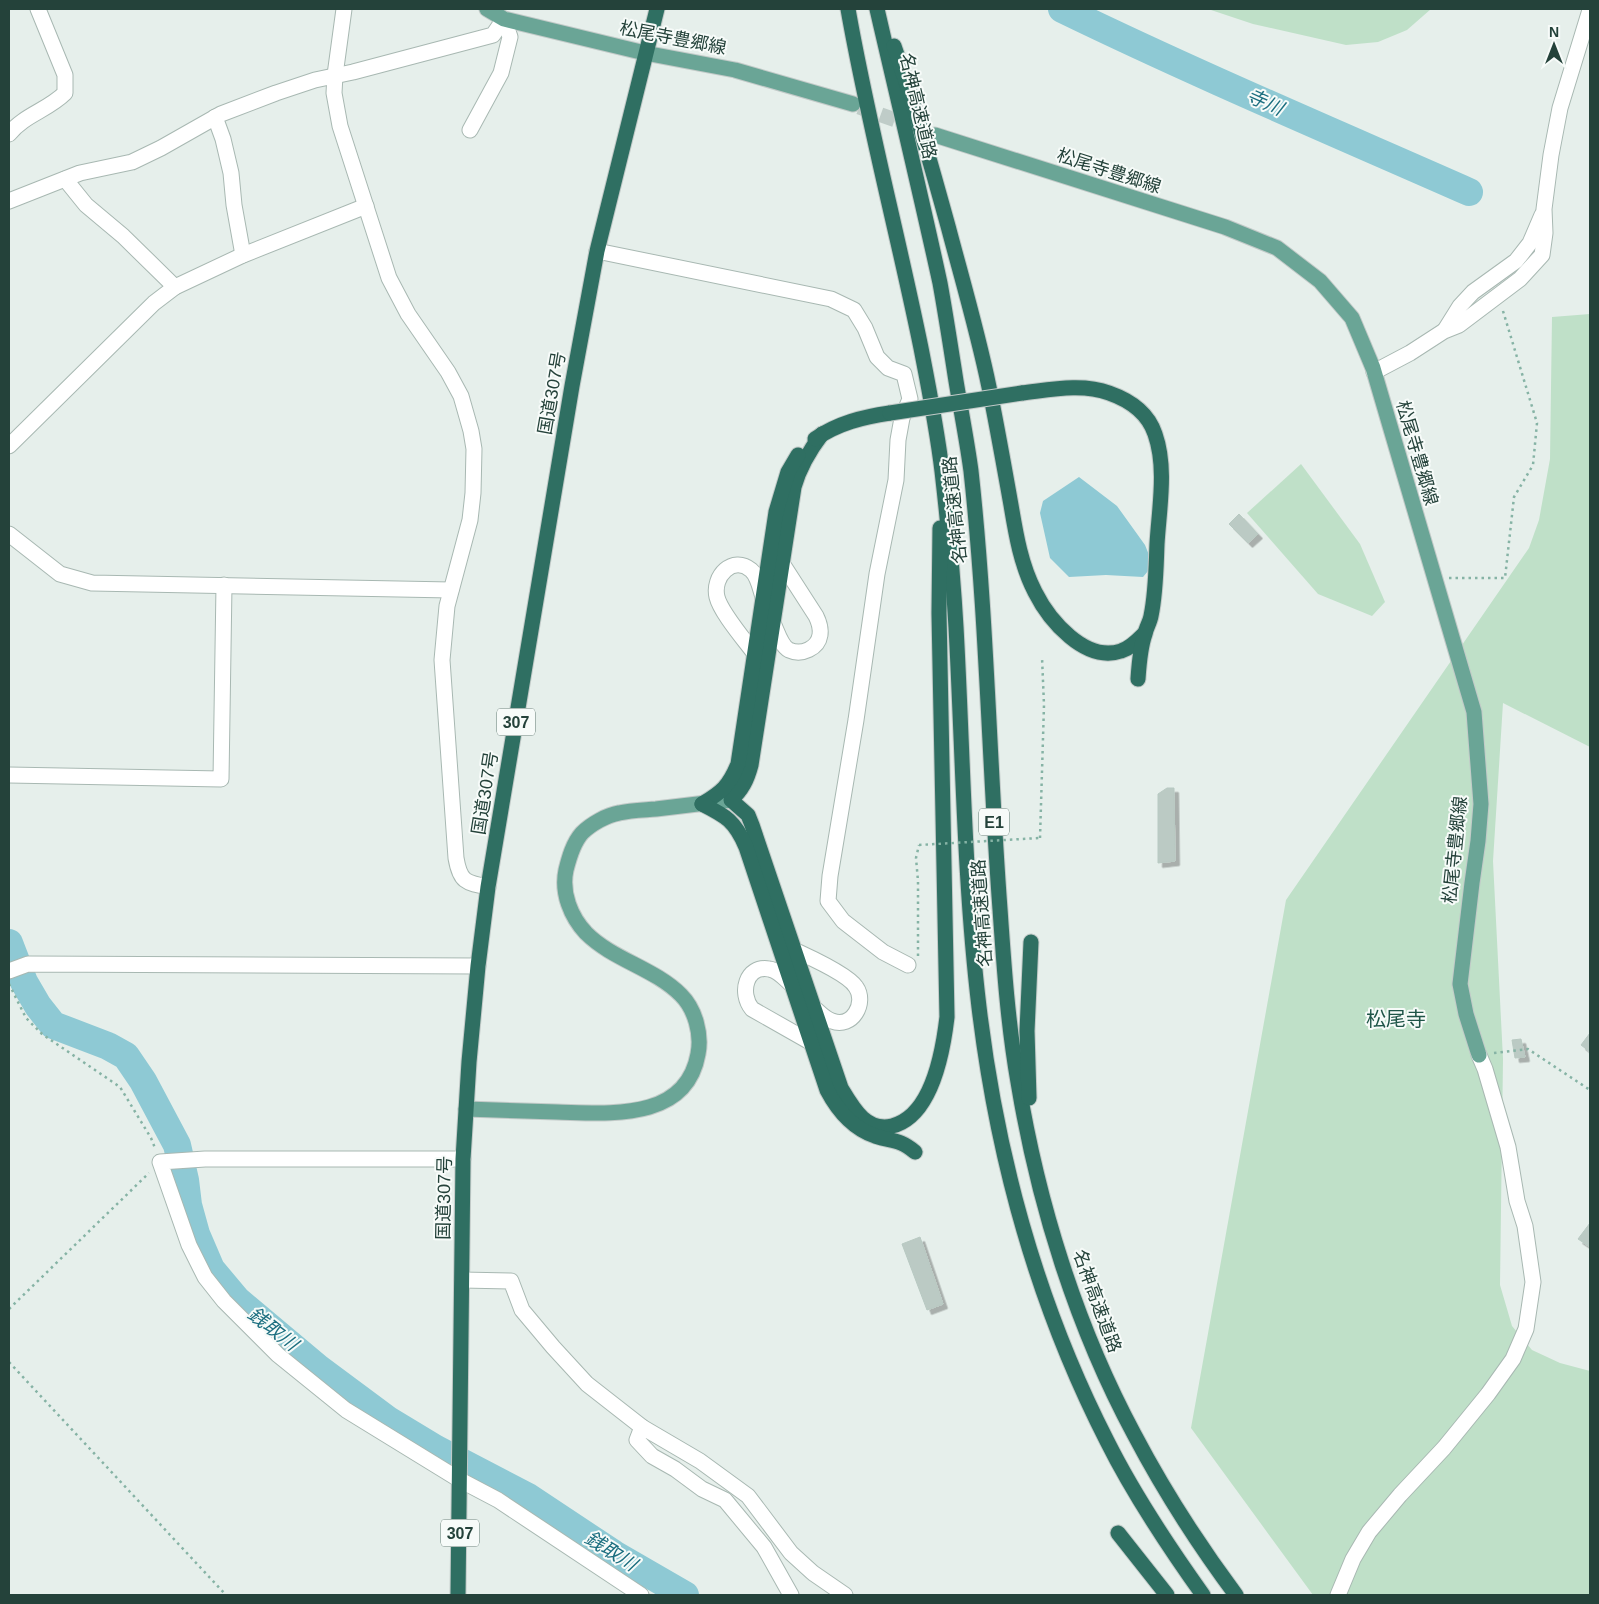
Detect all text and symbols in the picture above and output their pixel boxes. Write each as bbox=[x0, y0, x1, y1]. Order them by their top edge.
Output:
street label: 松尾寺豊郷線 bbox=[618, 18, 728, 58]
north arrow bbox=[1529, 20, 1579, 70]
text: N bbox=[1549, 24, 1559, 40]
street label: 名神高速道路 bbox=[896, 51, 940, 161]
water label: 寺川 bbox=[1243, 85, 1288, 120]
street label: 松尾寺豊郷線 bbox=[1055, 145, 1163, 197]
street label: 国道307号 bbox=[535, 350, 569, 436]
street label: 松尾寺豊郷線 bbox=[1393, 398, 1441, 508]
street label: 名神高速道路 bbox=[939, 455, 971, 565]
road number: 307 bbox=[497, 709, 535, 736]
street label: 国道307号 bbox=[469, 750, 501, 836]
street label: 松尾寺豊郷線 bbox=[1439, 795, 1471, 905]
road number: E1 bbox=[979, 809, 1009, 836]
street label: 名神高速道路 bbox=[968, 858, 996, 968]
district label: 松尾寺 bbox=[1366, 1008, 1426, 1030]
street label: 国道307号 bbox=[433, 1156, 455, 1240]
street label: 名神高速道路 bbox=[1069, 1247, 1125, 1355]
water label: 銭取川 bbox=[244, 1303, 303, 1356]
road number: 307 bbox=[441, 1520, 479, 1546]
water label: 銭取川 bbox=[581, 1527, 642, 1576]

